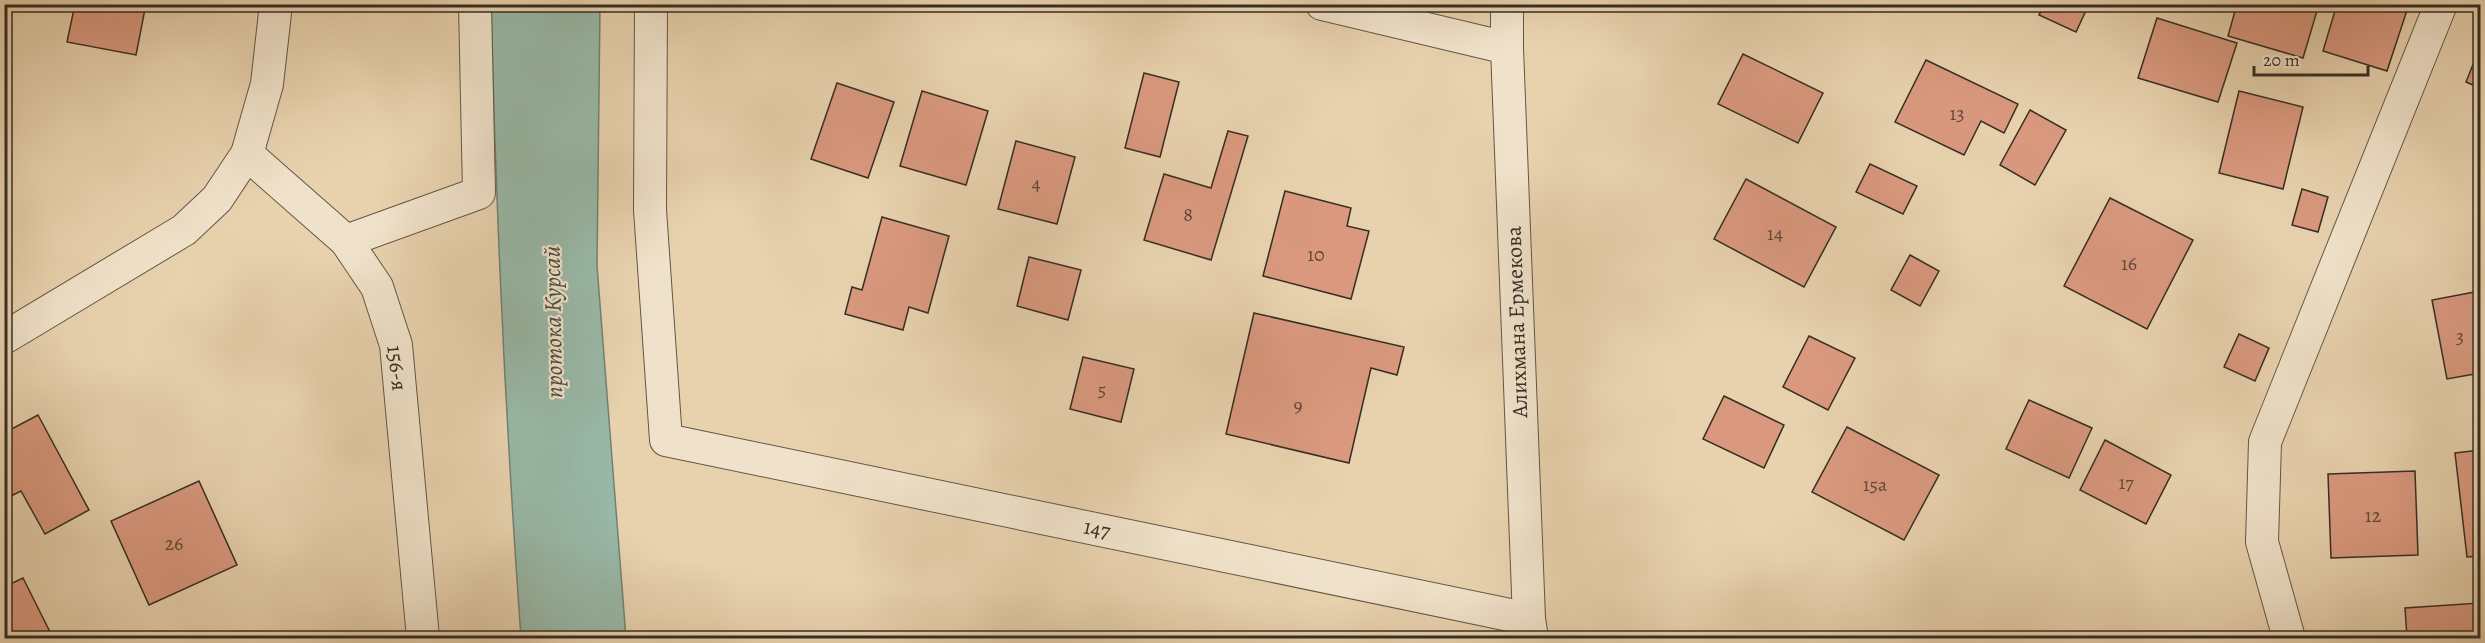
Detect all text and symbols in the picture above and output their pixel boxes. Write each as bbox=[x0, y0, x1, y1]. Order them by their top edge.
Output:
scale bar bbox=[2254, 39, 2368, 77]
text: 20 m bbox=[2263, 48, 2300, 72]
house number: 13 bbox=[1949, 100, 1965, 127]
house number: 4 bbox=[1031, 170, 1041, 197]
house number: 8 bbox=[1183, 201, 1193, 228]
house number: 14 bbox=[1767, 220, 1783, 247]
street label: Алихмана Ермекова bbox=[1499, 225, 1535, 419]
house number: 10 bbox=[1307, 241, 1325, 268]
water label: протока Курсай bbox=[536, 245, 570, 399]
house number: 16 bbox=[2121, 250, 2137, 277]
house number: 3 bbox=[2456, 323, 2464, 350]
street label: 156-я bbox=[379, 343, 415, 393]
house number: 5 bbox=[1098, 376, 1106, 403]
house number: 9 bbox=[1293, 392, 1303, 419]
house number: 17 bbox=[2118, 469, 2134, 496]
house number: 15а bbox=[1863, 471, 1888, 498]
house number: 12 bbox=[2365, 502, 2382, 529]
street label: 147 bbox=[1081, 512, 1114, 547]
house number: 26 bbox=[165, 530, 183, 557]

